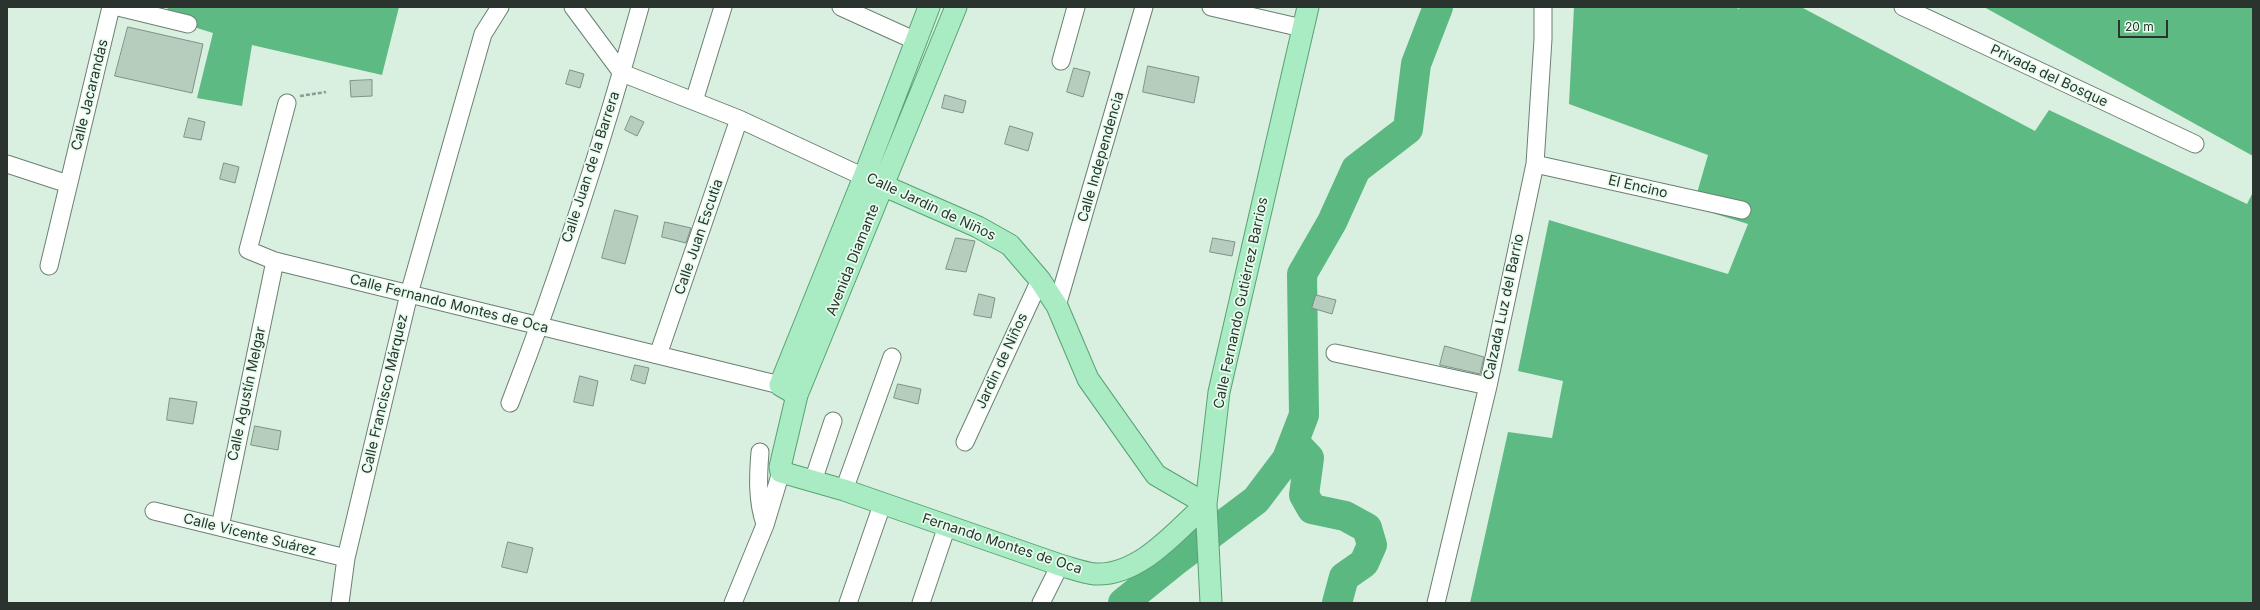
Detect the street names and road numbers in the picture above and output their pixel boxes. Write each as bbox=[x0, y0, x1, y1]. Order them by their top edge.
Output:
street label: Calle Jacarandas bbox=[68, 38, 112, 152]
street label: Privada del Bosque bbox=[1988, 41, 2110, 111]
street label: Calle Juan de la Barrera bbox=[559, 89, 623, 245]
street label: Calle Independencia bbox=[1074, 90, 1128, 224]
street label: Calle Jardín de Niños bbox=[864, 170, 998, 244]
street label: El Encino bbox=[1607, 172, 1669, 202]
street label: Calle Juan Escutia bbox=[671, 177, 727, 297]
street label: Calle Fernando Gutiérrez Barrios bbox=[1210, 196, 1272, 410]
street label: Avenida Diamante bbox=[823, 202, 883, 318]
street label: Calzada Luz del Barrio bbox=[1480, 232, 1528, 382]
street label: Calle Fernando Montes de Oca bbox=[348, 271, 550, 337]
street label: Jardin de Niños bbox=[972, 310, 1032, 412]
street label: Calle Francisco Márquez bbox=[358, 312, 412, 476]
street label: Calle Agustín Melgar bbox=[225, 325, 269, 463]
street label: Calle Vicente Suárez bbox=[182, 510, 318, 560]
street label: Fernando Montes de Oca bbox=[920, 510, 1084, 578]

